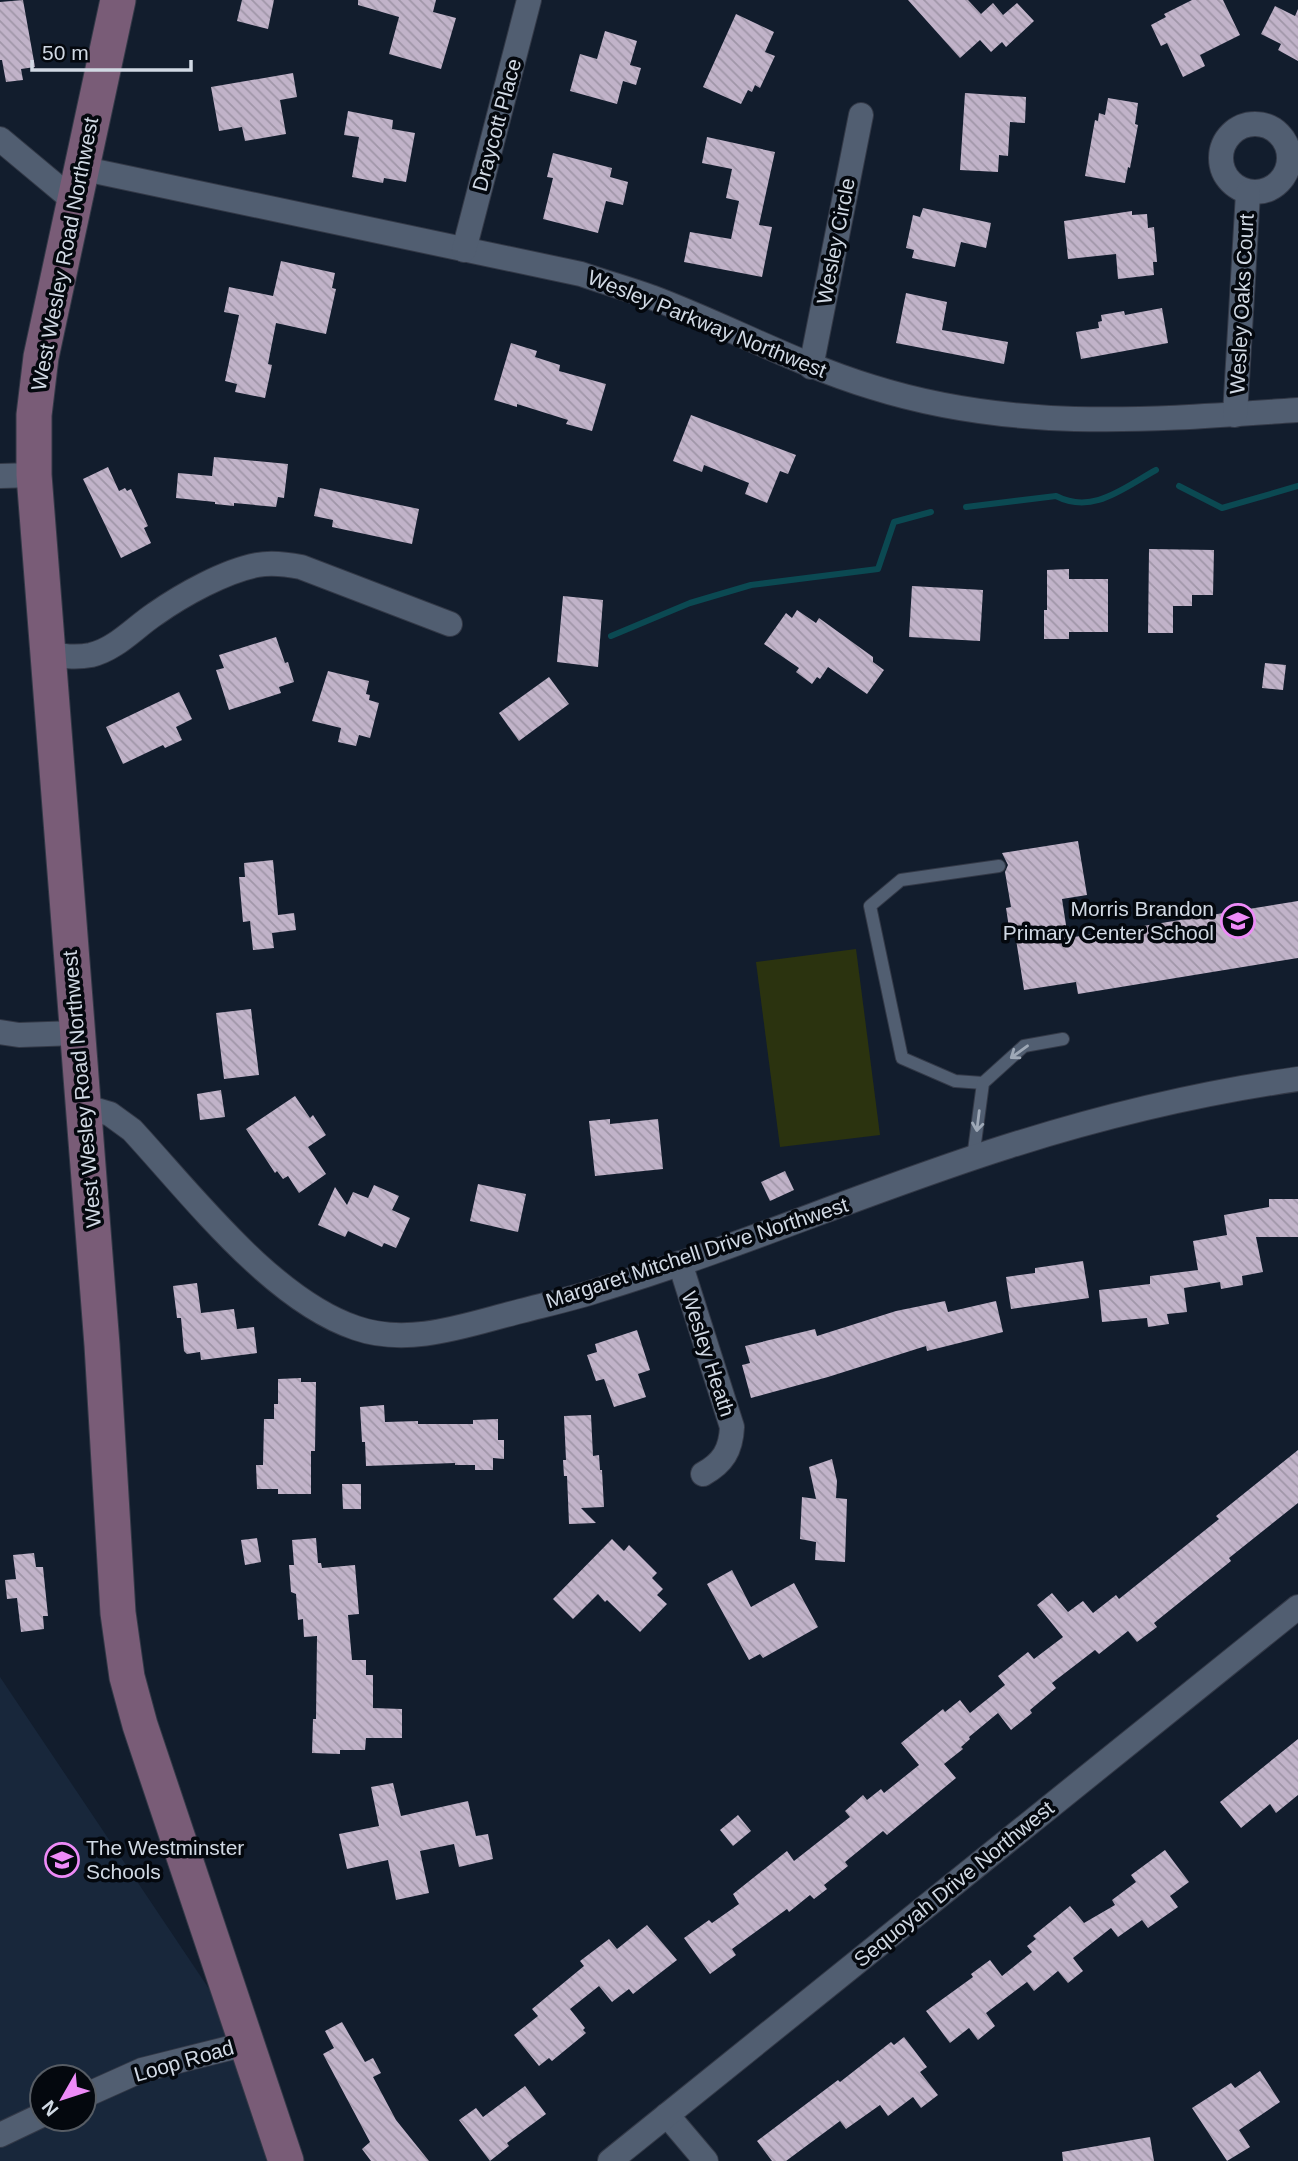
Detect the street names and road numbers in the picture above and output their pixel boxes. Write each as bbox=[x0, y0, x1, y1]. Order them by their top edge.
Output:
street label: Draycott Place bbox=[468, 56, 525, 194]
street label: West Wesley Road Northwest bbox=[27, 115, 102, 393]
street label: Wesley Circle bbox=[812, 176, 859, 306]
street label: Wesley Oaks Court bbox=[1225, 213, 1258, 395]
street label: Wesley Parkway Northwest bbox=[585, 265, 830, 382]
street label: West Wesley Road Northwest bbox=[58, 949, 105, 1229]
street label: Margaret Mitchell Drive Northwest bbox=[543, 1193, 851, 1312]
street label: Wesley Heath bbox=[677, 1288, 740, 1419]
street label: Sequoyah Drive Northwest bbox=[849, 1796, 1058, 1971]
street label: Loop Road bbox=[131, 2035, 236, 2086]

